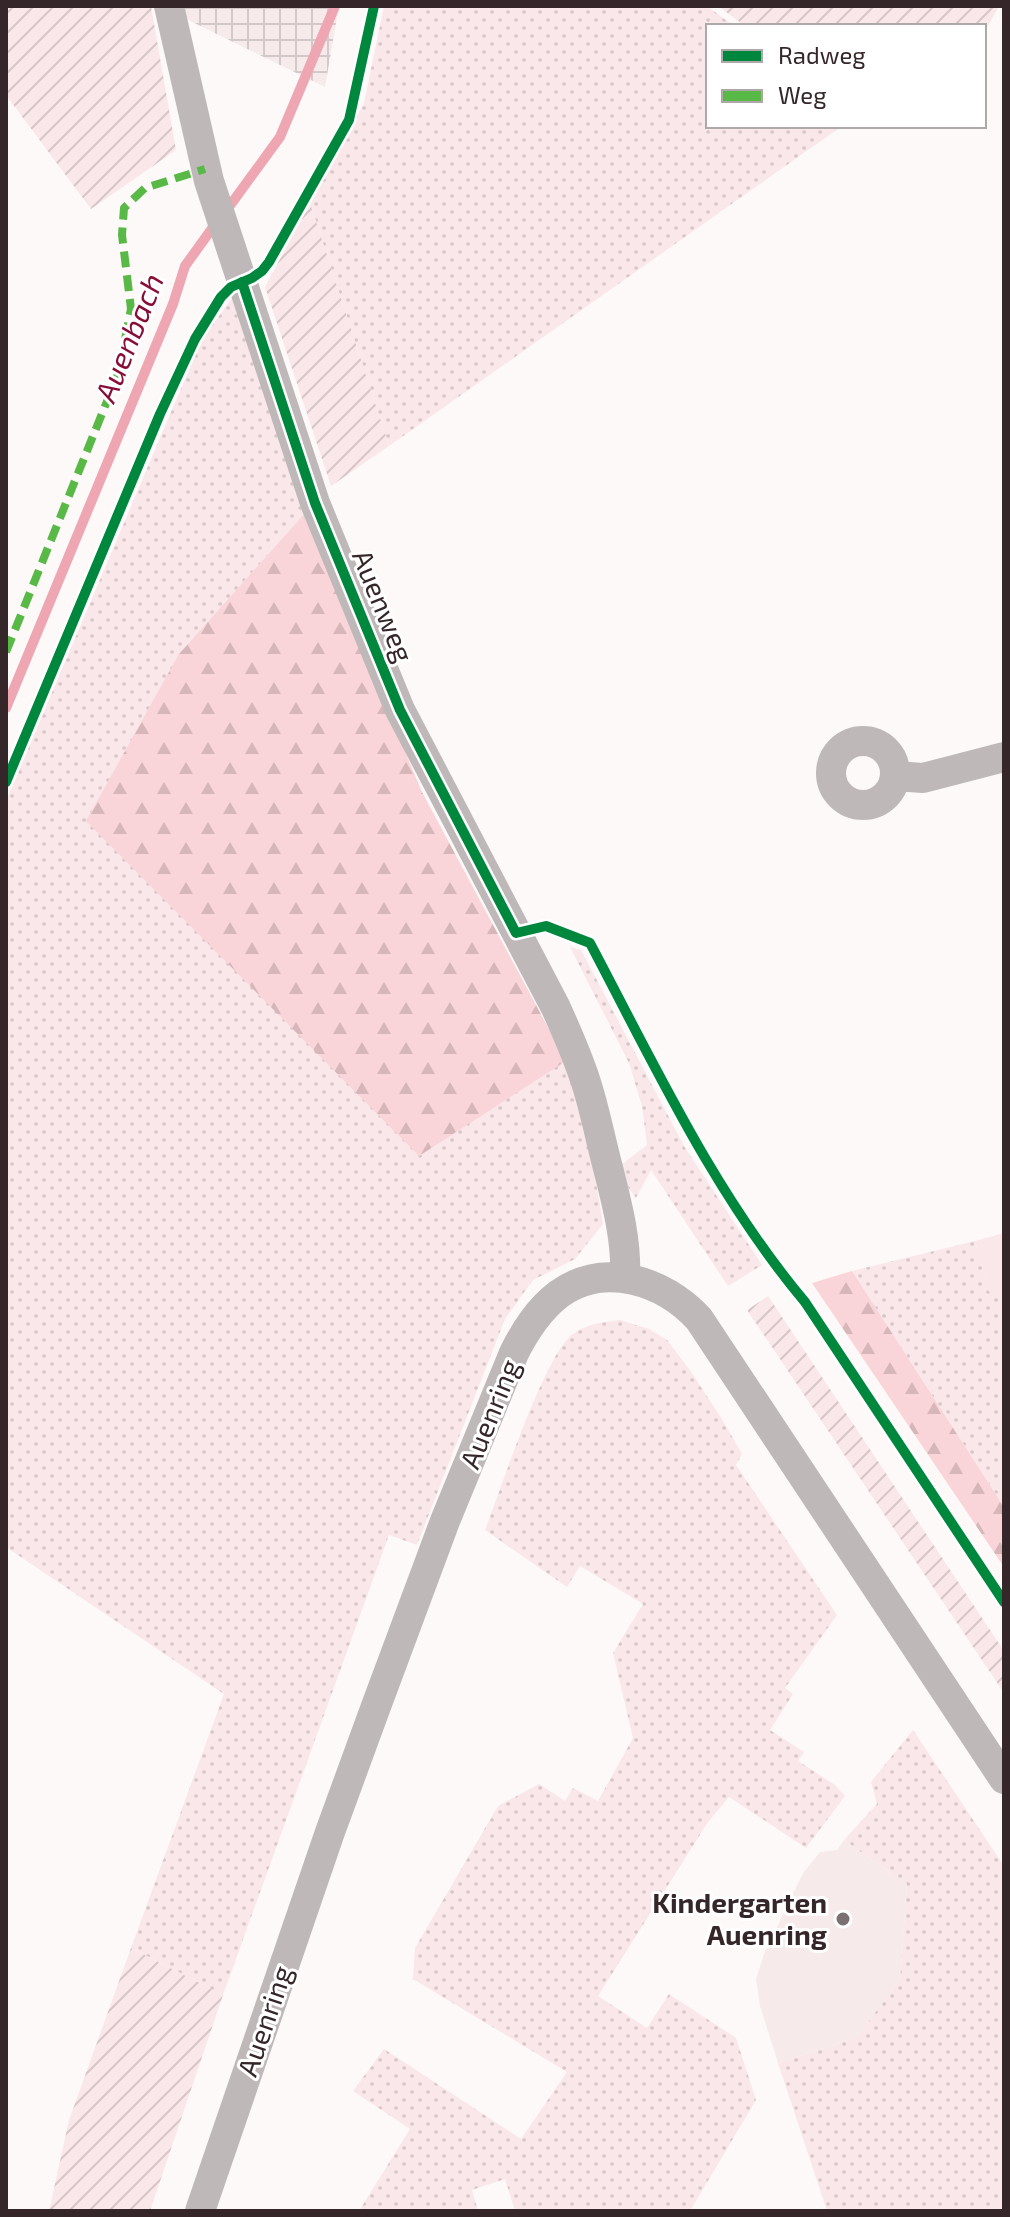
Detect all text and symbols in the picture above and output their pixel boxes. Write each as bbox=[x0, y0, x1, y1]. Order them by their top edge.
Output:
legend bbox=[706, 24, 986, 128]
text: Radweg bbox=[778, 40, 866, 69]
text: Weg bbox=[778, 80, 827, 109]
water label: Auenbach bbox=[86, 268, 170, 408]
street label: Auenweg bbox=[346, 544, 422, 667]
street label: Auenring bbox=[452, 1354, 526, 1473]
place label: Kindergarten Auenring bbox=[652, 1885, 827, 1951]
marker: Kindergarten Auenring bbox=[834, 1910, 852, 1928]
street label: Auenring bbox=[229, 1961, 299, 2080]

